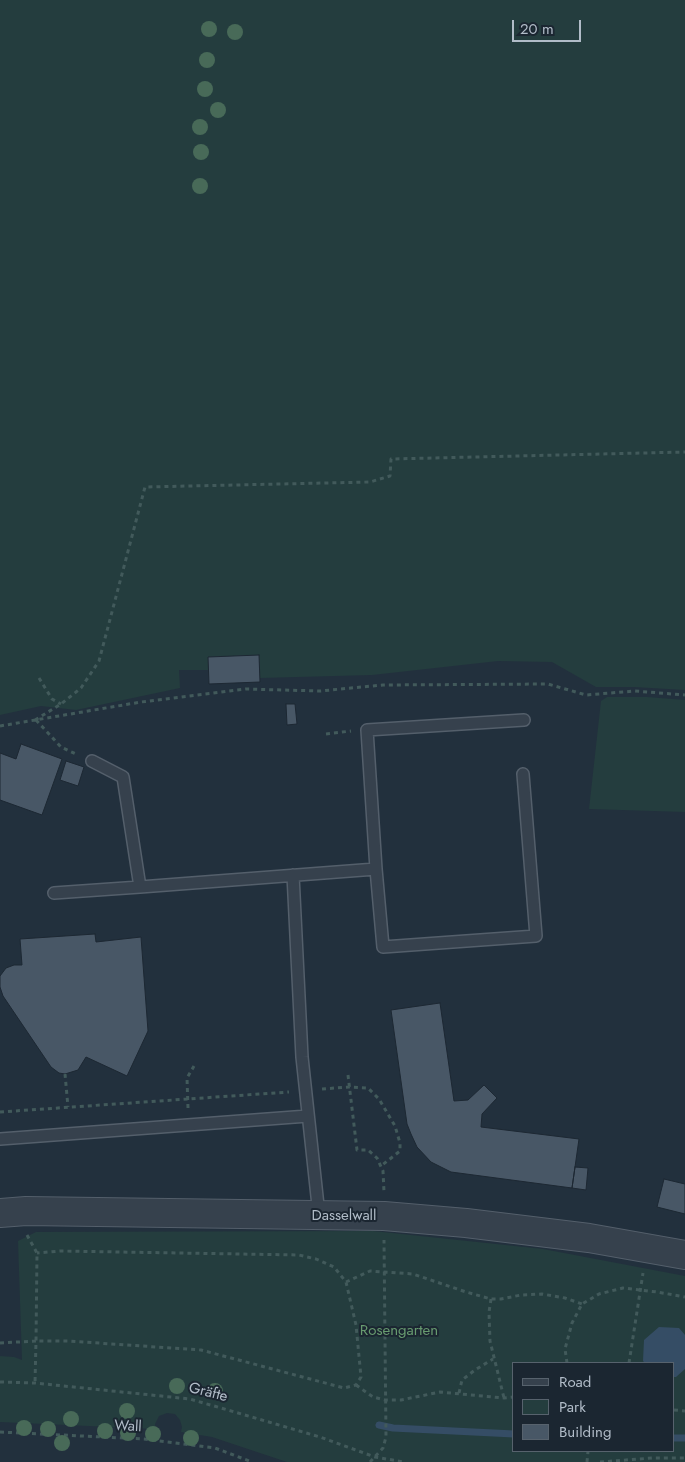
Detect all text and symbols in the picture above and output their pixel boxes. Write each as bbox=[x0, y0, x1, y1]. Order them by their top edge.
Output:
scale bar bbox=[515, 10, 584, 42]
text: 20 m bbox=[520, 18, 554, 40]
street label: Dasselwall bbox=[312, 1207, 376, 1225]
park label: Rosengarten bbox=[360, 1322, 438, 1340]
legend bbox=[512, 1362, 675, 1452]
text: Road bbox=[559, 1371, 591, 1393]
street label: Gräfte bbox=[187, 1379, 229, 1407]
text: Park bbox=[559, 1396, 586, 1418]
street label: Wall bbox=[114, 1417, 142, 1437]
text: Building bbox=[559, 1421, 611, 1443]

